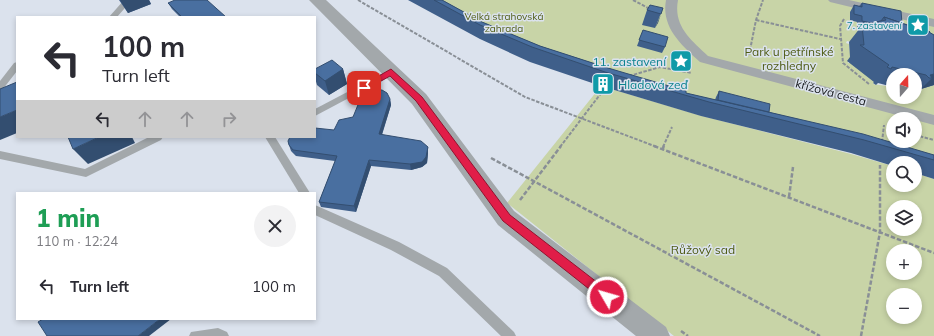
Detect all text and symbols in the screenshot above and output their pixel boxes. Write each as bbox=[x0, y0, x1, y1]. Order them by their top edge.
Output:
park label: Velká strahovská zahrada bbox=[465, 10, 543, 35]
place icon: 7. zastavení bbox=[905, 12, 931, 38]
place label: 7. zastavení bbox=[847, 19, 903, 32]
text: 100 m bbox=[102, 29, 185, 64]
icon: left bbox=[36, 32, 88, 84]
park label: Park u petřínské rozhledny bbox=[744, 44, 834, 73]
place icon: 11. zastavení bbox=[668, 48, 694, 74]
place label: 11. zastavení bbox=[592, 54, 667, 69]
text: Turn left bbox=[102, 64, 170, 87]
north arrow bbox=[886, 68, 922, 104]
map controls bbox=[886, 68, 922, 324]
pin bbox=[347, 71, 381, 105]
building icon: Hladová zeď bbox=[590, 71, 616, 97]
street label: křížová cesta bbox=[794, 75, 868, 109]
icon: arrive bbox=[353, 77, 375, 99]
place label: Hladová zeď bbox=[618, 77, 689, 92]
icon: left bbox=[92, 108, 114, 130]
icon: ahead bbox=[134, 108, 156, 130]
icon: ahead bbox=[176, 108, 198, 130]
icon: right bbox=[218, 108, 240, 130]
button: sound bbox=[886, 112, 922, 148]
button: search bbox=[886, 156, 922, 192]
button: layers bbox=[886, 200, 922, 236]
text: 1 min bbox=[36, 203, 100, 233]
button: close bbox=[254, 205, 296, 247]
text: 110 m · 12:24 bbox=[36, 233, 118, 249]
park label: Růžový sad bbox=[671, 242, 735, 257]
button: + bbox=[886, 244, 922, 280]
icon: left bbox=[36, 275, 58, 297]
position arrow bbox=[586, 276, 628, 318]
text: Turn left bbox=[70, 277, 129, 296]
text: 100 m bbox=[252, 277, 296, 296]
button: − bbox=[886, 288, 922, 324]

